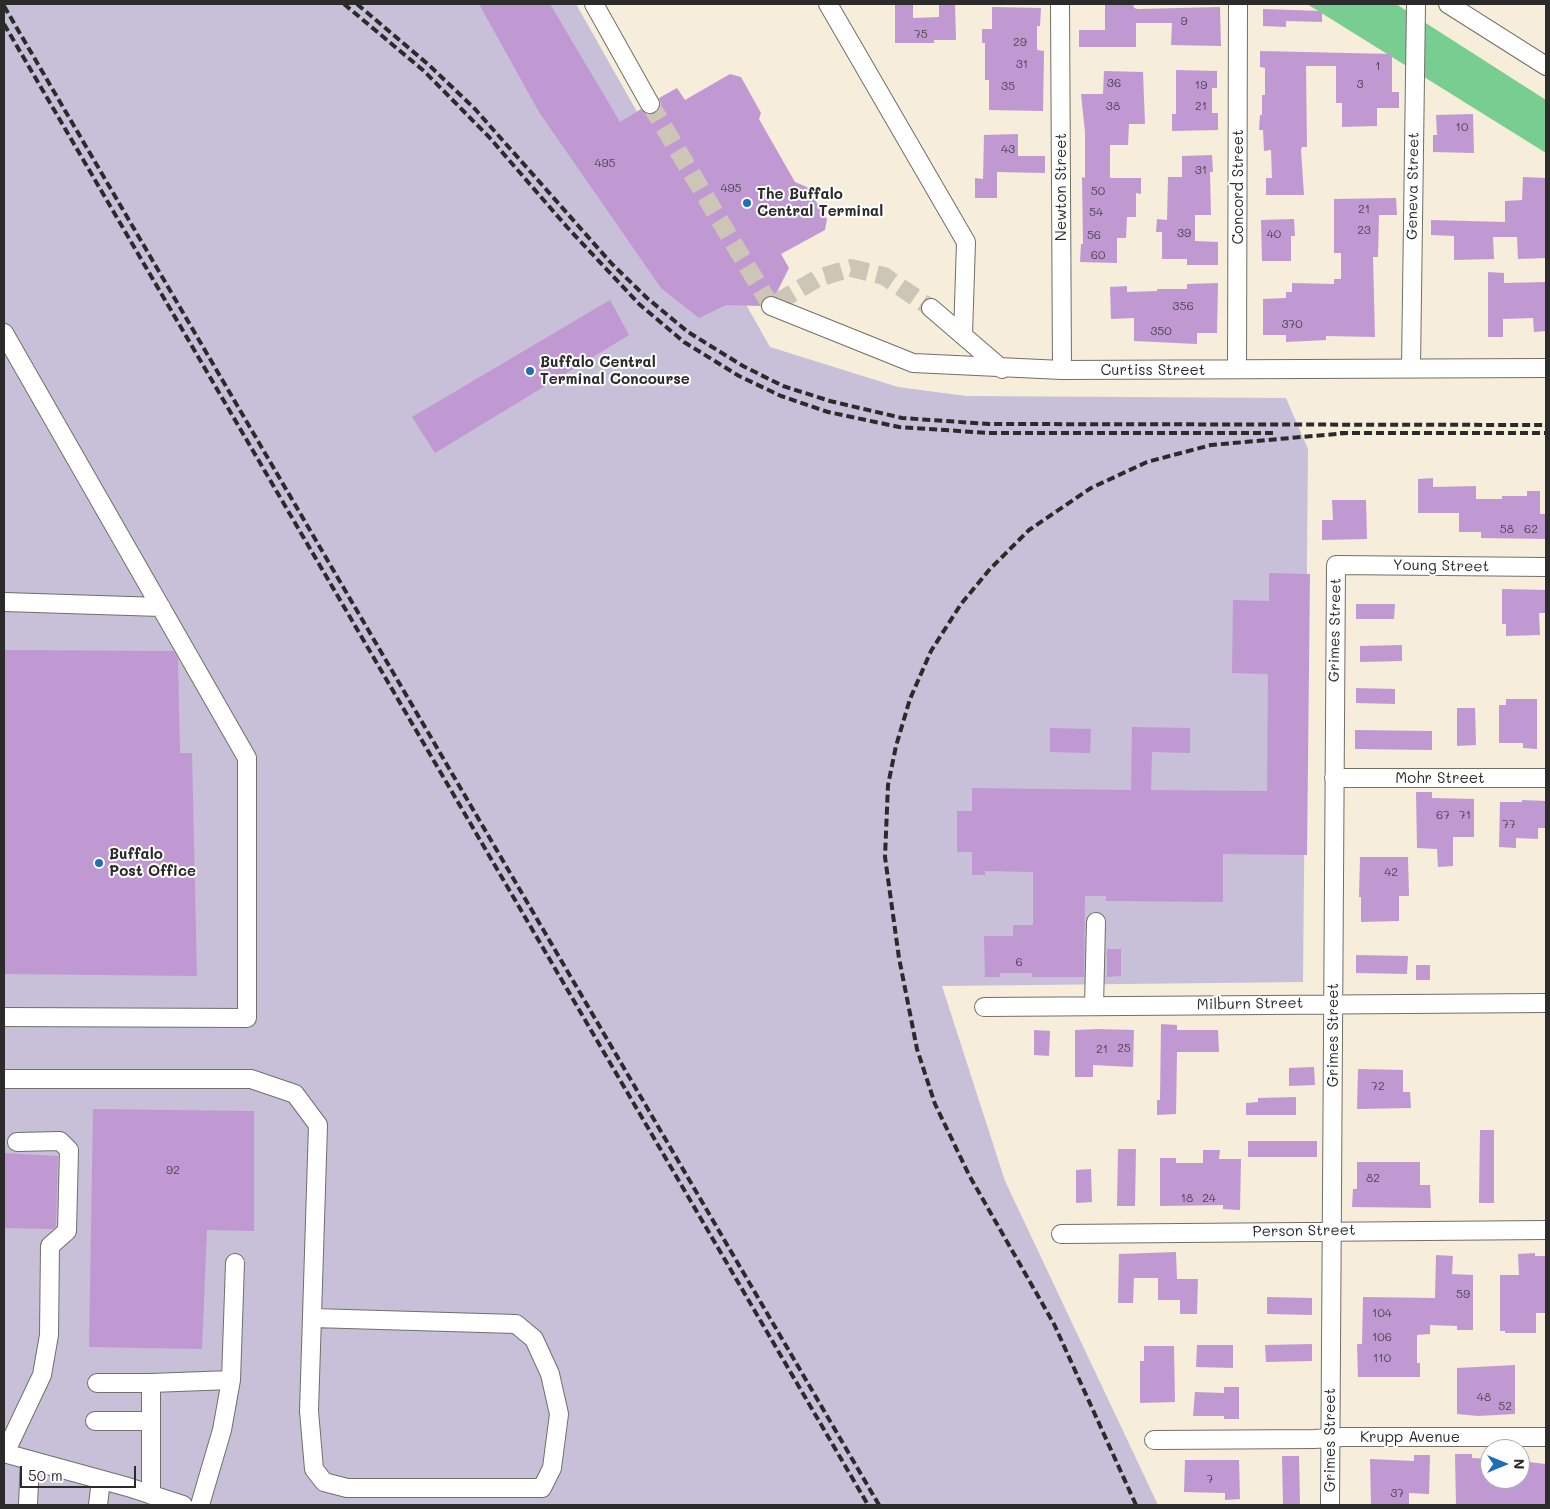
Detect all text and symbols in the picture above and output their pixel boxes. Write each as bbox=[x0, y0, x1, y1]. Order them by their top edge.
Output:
house number: 9 bbox=[1180, 14, 1188, 28]
house number: 75 bbox=[914, 27, 928, 41]
house number: 29 bbox=[1013, 35, 1027, 49]
house number: 31 bbox=[1016, 57, 1028, 71]
house number: 1 bbox=[1375, 59, 1381, 73]
house number: 36 bbox=[1107, 76, 1121, 90]
house number: 3 bbox=[1356, 77, 1364, 91]
house number: 19 bbox=[1195, 78, 1207, 92]
house number: 35 bbox=[1001, 79, 1015, 93]
house number: 38 bbox=[1106, 99, 1120, 113]
house number: 21 bbox=[1195, 99, 1207, 113]
house number: 10 bbox=[1456, 120, 1468, 134]
street label: Concord Street bbox=[1229, 129, 1247, 245]
street label: Geneva Street bbox=[1403, 132, 1423, 240]
street label: Newton Street bbox=[1052, 133, 1070, 241]
house number: 43 bbox=[1001, 142, 1015, 156]
house number: 495 bbox=[594, 156, 616, 170]
house number: 31 bbox=[1195, 163, 1207, 177]
house number: 495 bbox=[720, 181, 742, 195]
house number: 50 bbox=[1091, 184, 1105, 198]
place label: The Buffalo Central Terminal bbox=[757, 185, 883, 220]
marker: The Buffalo Central Terminal bbox=[741, 197, 753, 209]
house number: 21 bbox=[1358, 202, 1370, 216]
house number: 54 bbox=[1089, 205, 1103, 219]
house number: 23 bbox=[1357, 223, 1371, 237]
house number: 39 bbox=[1177, 226, 1191, 240]
house number: 40 bbox=[1267, 227, 1281, 241]
house number: 56 bbox=[1087, 228, 1101, 242]
house number: 60 bbox=[1091, 248, 1105, 262]
house number: 356 bbox=[1172, 299, 1194, 313]
house number: 370 bbox=[1281, 317, 1303, 331]
house number: 350 bbox=[1150, 324, 1172, 338]
place label: Buffalo Central Terminal Concourse bbox=[540, 353, 690, 388]
street label: Curtiss Street bbox=[1101, 361, 1205, 379]
marker: Buffalo Central Terminal Concourse bbox=[524, 365, 536, 377]
house number: 58 bbox=[1500, 522, 1514, 536]
house number: 62 bbox=[1524, 522, 1538, 536]
street label: Young Street bbox=[1393, 556, 1489, 576]
street label: Grimes Street bbox=[1325, 578, 1345, 682]
street label: Mohr Street bbox=[1395, 769, 1485, 787]
house number: 67 bbox=[1436, 808, 1450, 822]
house number: 71 bbox=[1459, 808, 1471, 822]
house number: 77 bbox=[1502, 817, 1516, 831]
place label: Buffalo Post Office bbox=[109, 845, 196, 880]
marker: Buffalo Post Office bbox=[93, 857, 105, 869]
house number: 42 bbox=[1384, 865, 1398, 879]
house number: 6 bbox=[1015, 955, 1023, 969]
street label: Grimes Street bbox=[1324, 983, 1342, 1087]
street label: Milburn Street bbox=[1197, 994, 1303, 1014]
house number: 25 bbox=[1117, 1041, 1131, 1055]
house number: 21 bbox=[1096, 1042, 1108, 1056]
house number: 72 bbox=[1371, 1079, 1385, 1093]
house number: 92 bbox=[166, 1163, 180, 1177]
house number: 82 bbox=[1366, 1171, 1380, 1185]
house number: 18 bbox=[1181, 1191, 1193, 1205]
house number: 24 bbox=[1202, 1191, 1216, 1205]
street label: Person Street bbox=[1252, 1221, 1356, 1241]
house number: 59 bbox=[1456, 1287, 1470, 1301]
house number: 104 bbox=[1372, 1306, 1392, 1320]
house number: 106 bbox=[1372, 1330, 1392, 1344]
house number: 110 bbox=[1373, 1351, 1391, 1365]
street label: Grimes Street bbox=[1321, 1388, 1339, 1492]
house number: 48 bbox=[1477, 1390, 1491, 1404]
house number: 52 bbox=[1498, 1399, 1512, 1413]
street label: Krupp Avenue bbox=[1360, 1428, 1460, 1446]
north arrow bbox=[1480, 1439, 1530, 1489]
scale bar bbox=[22, 1456, 139, 1488]
text: N bbox=[1510, 1459, 1529, 1469]
text: 50 m bbox=[28, 1465, 63, 1485]
house number: 7 bbox=[1207, 1472, 1213, 1486]
house number: 37 bbox=[1390, 1486, 1404, 1500]

